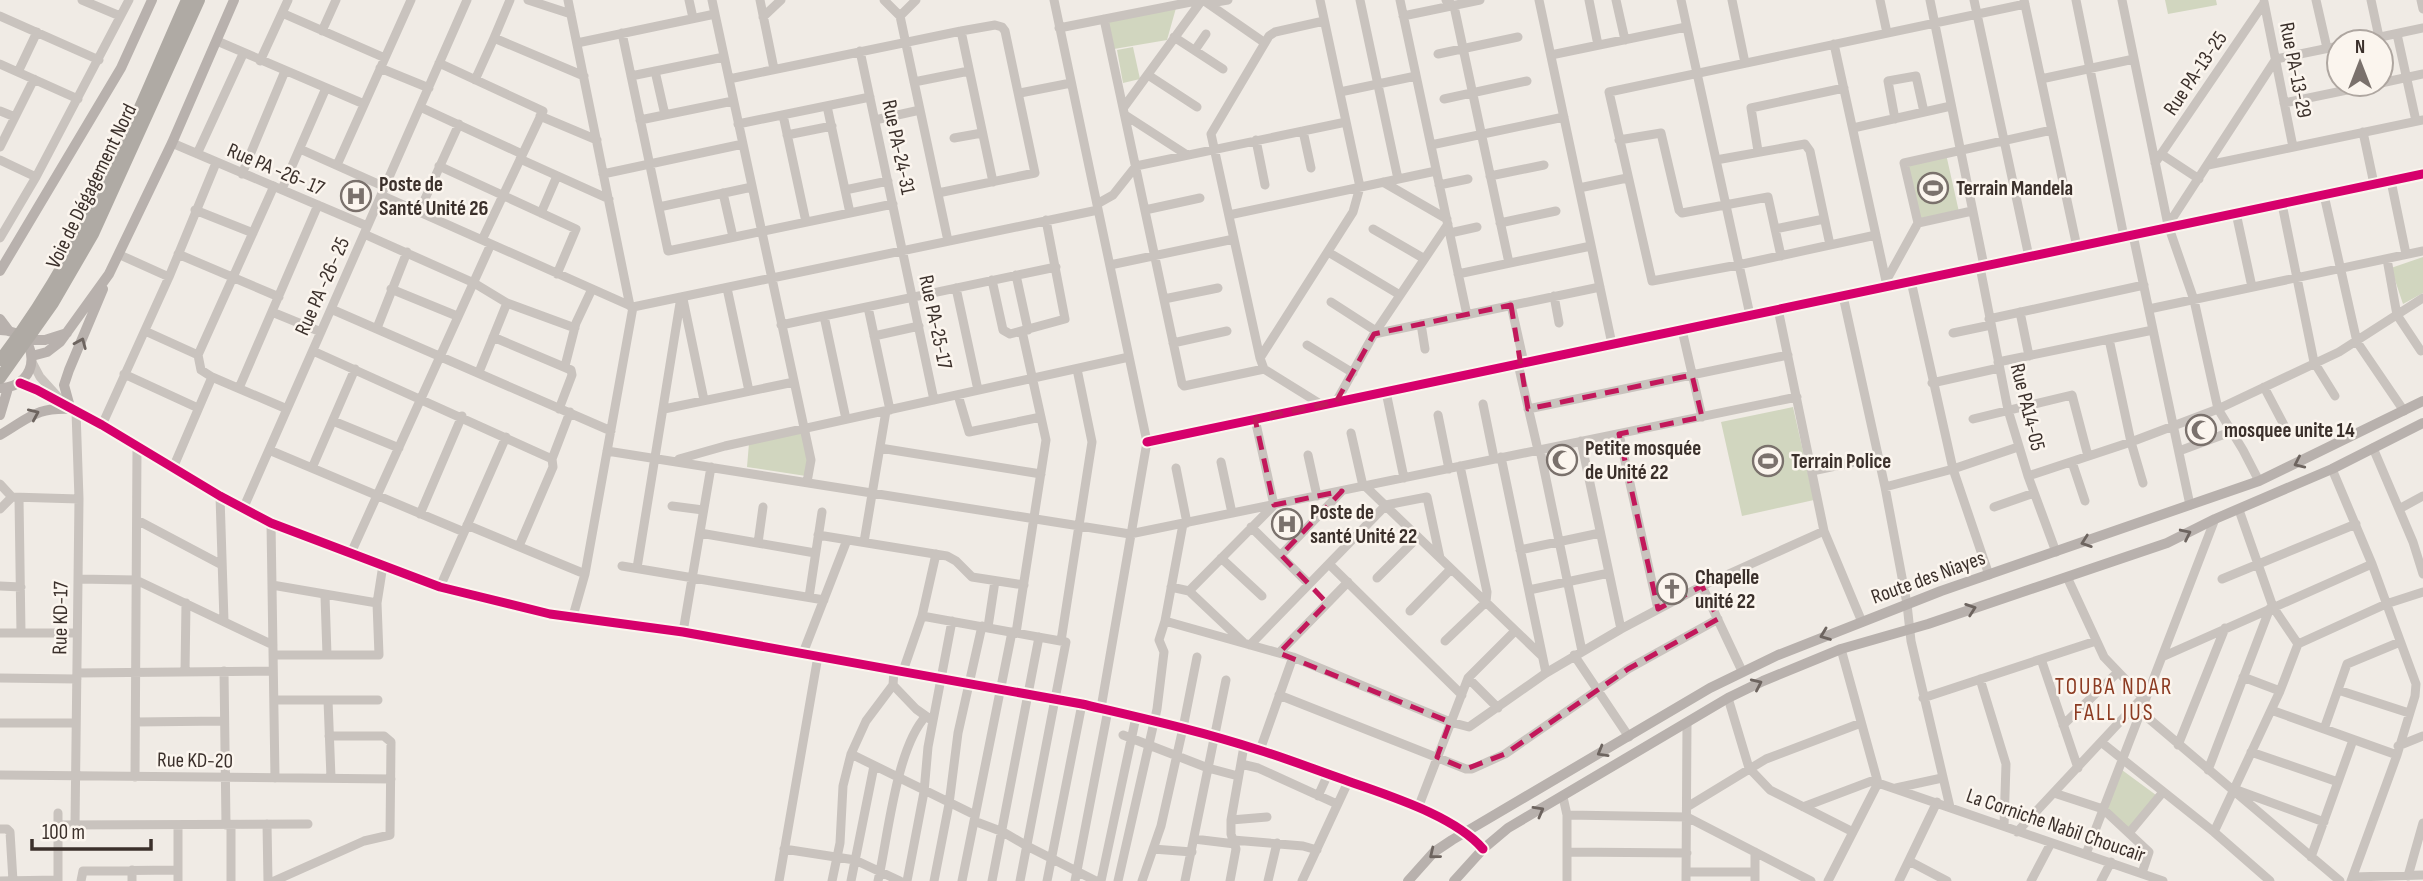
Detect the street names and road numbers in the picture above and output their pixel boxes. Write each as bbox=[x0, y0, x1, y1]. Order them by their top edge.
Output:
street label: Rue PA-13-29 bbox=[2274, 20, 2317, 120]
street label: Rue PA-13-25 bbox=[2158, 27, 2233, 120]
street label: Rue PA-24-31 bbox=[876, 97, 921, 197]
street label: Voie de Dégagement Nord bbox=[41, 100, 142, 273]
street label: Rue PA -26- 17 bbox=[223, 138, 329, 201]
street label: Rue PA -26- 25 bbox=[290, 233, 355, 339]
street label: Rue PA-25-17 bbox=[913, 273, 958, 372]
street label: Rue PA14-05 bbox=[2005, 361, 2050, 453]
street label: Route des Niayes bbox=[1868, 545, 1989, 610]
street label: Rue KD-17 bbox=[47, 580, 74, 655]
street label: Rue KD-20 bbox=[157, 747, 233, 774]
street label: La Corniche Nabil Choucair bbox=[1963, 783, 2149, 868]

